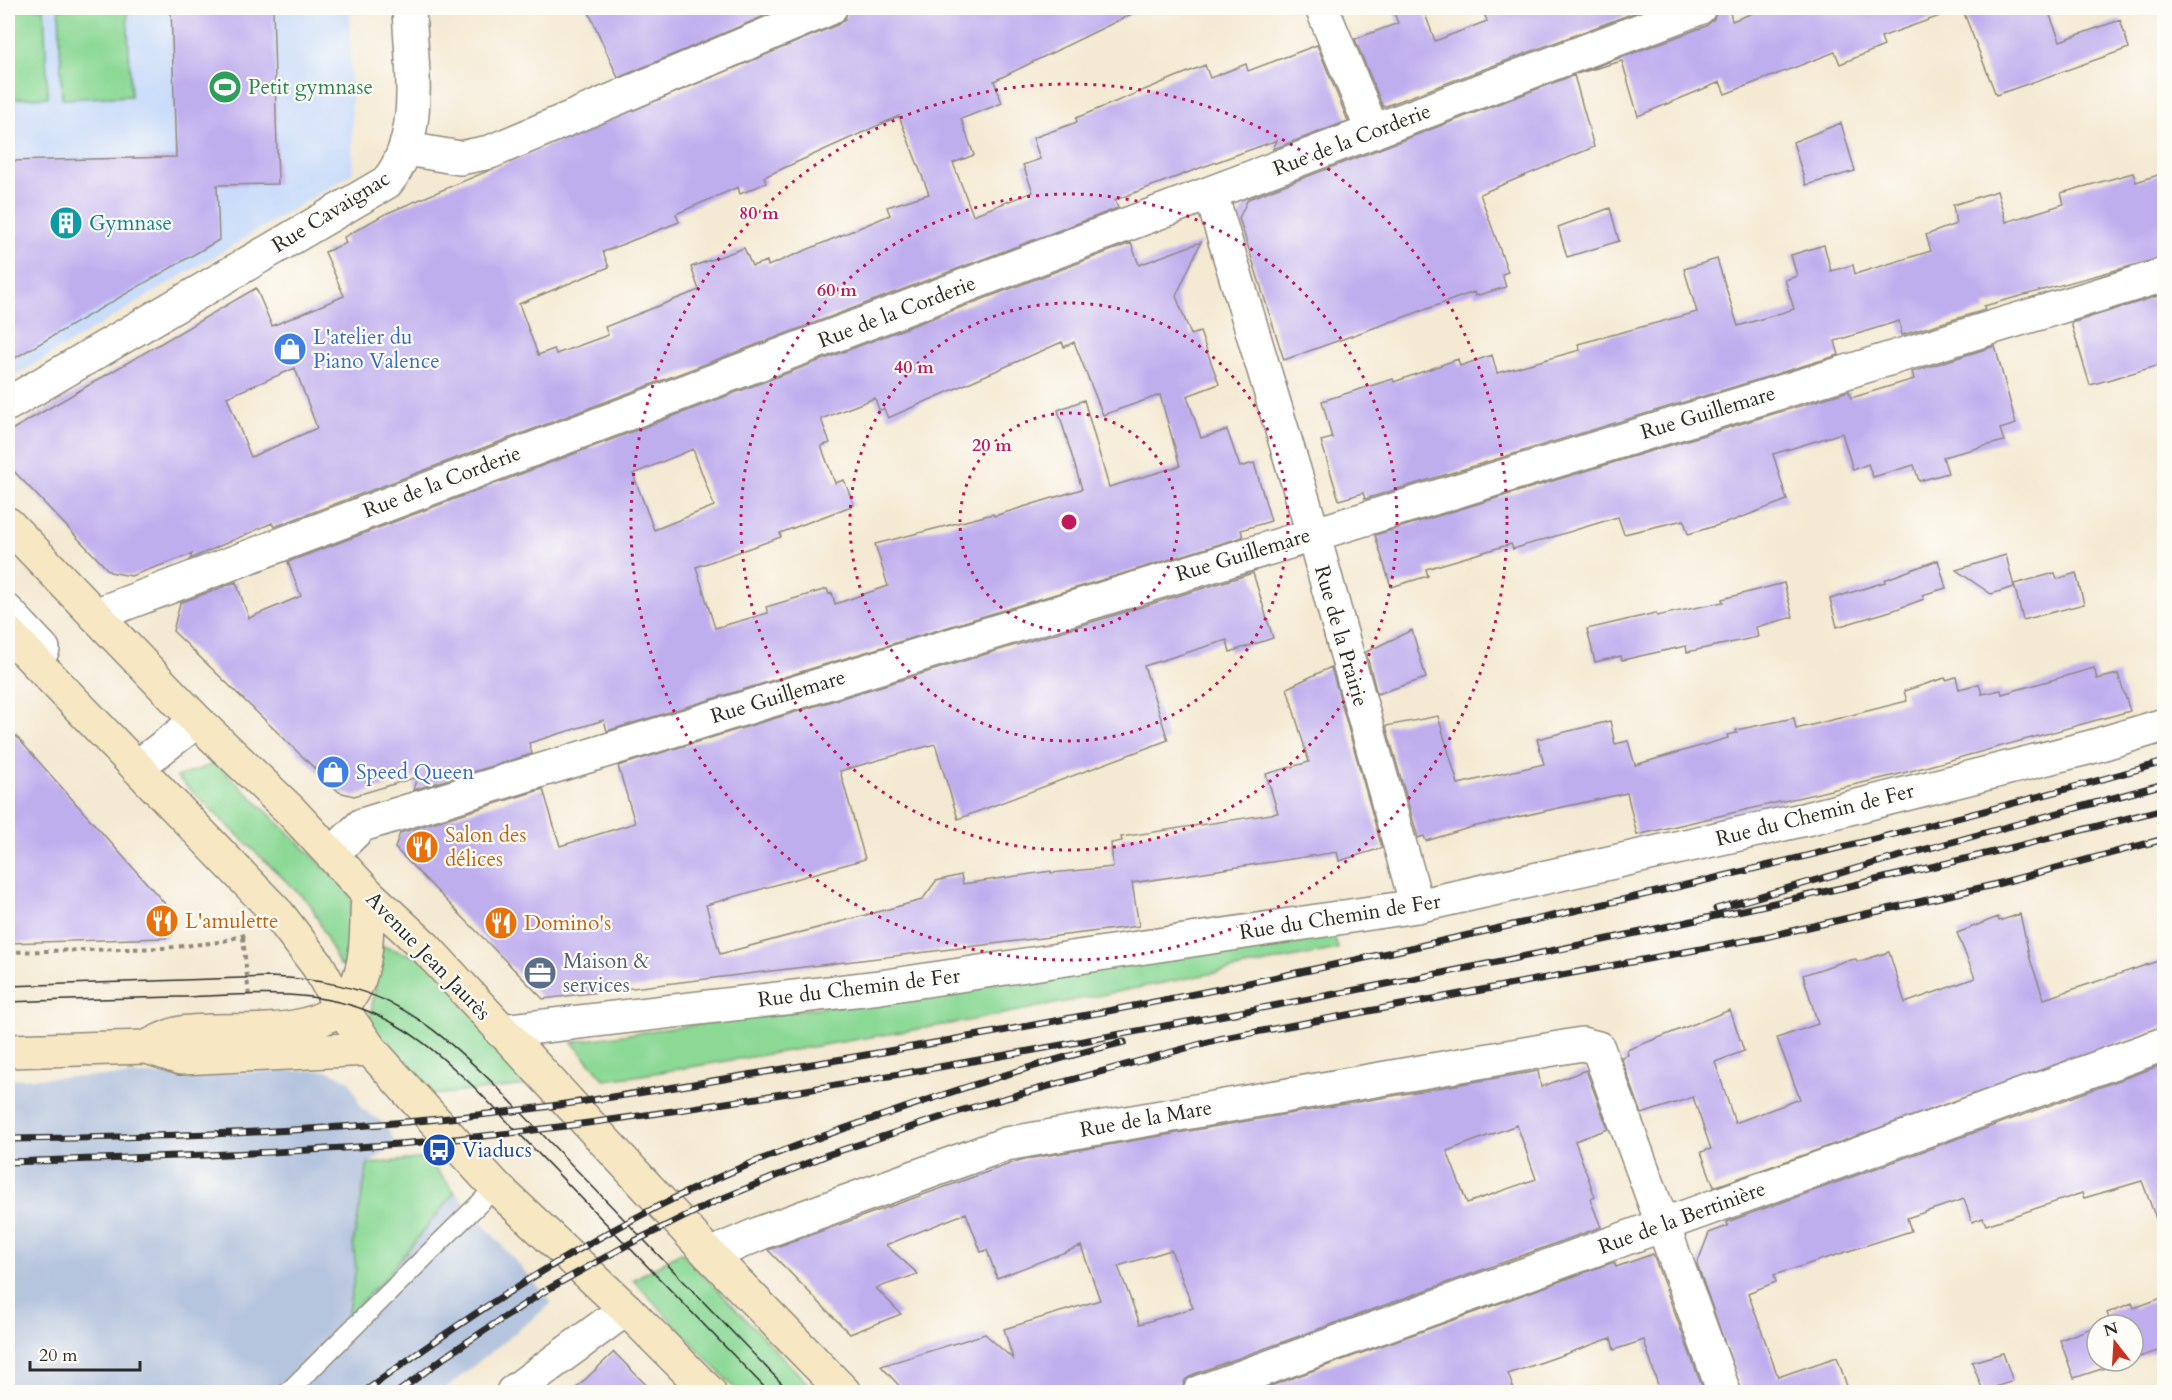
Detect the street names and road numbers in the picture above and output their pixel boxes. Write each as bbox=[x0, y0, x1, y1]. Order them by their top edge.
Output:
street label: Rue de la Corderie bbox=[1269, 97, 1435, 183]
street label: Rue Cavaignac bbox=[266, 164, 396, 260]
street label: Rue de la Corderie bbox=[814, 269, 980, 355]
street label: Rue Guillemare bbox=[1637, 379, 1779, 447]
street label: Rue de la Corderie bbox=[359, 439, 525, 525]
street label: Rue Guillemare bbox=[1172, 521, 1314, 589]
street label: Rue de la Prairie bbox=[1307, 562, 1375, 710]
street label: Rue Guillemare bbox=[707, 663, 849, 731]
street label: Rue du Chemin de Fer bbox=[1713, 776, 1918, 854]
street label: Avenue Jean Jaurès bbox=[359, 885, 497, 1027]
street label: Rue du Chemin de Fer bbox=[1237, 887, 1443, 947]
street label: Rue du Chemin de Fer bbox=[756, 961, 962, 1015]
street label: Rue de la Mare bbox=[1078, 1093, 1214, 1145]
street label: Rue de la Bertinière bbox=[1594, 1174, 1770, 1262]

